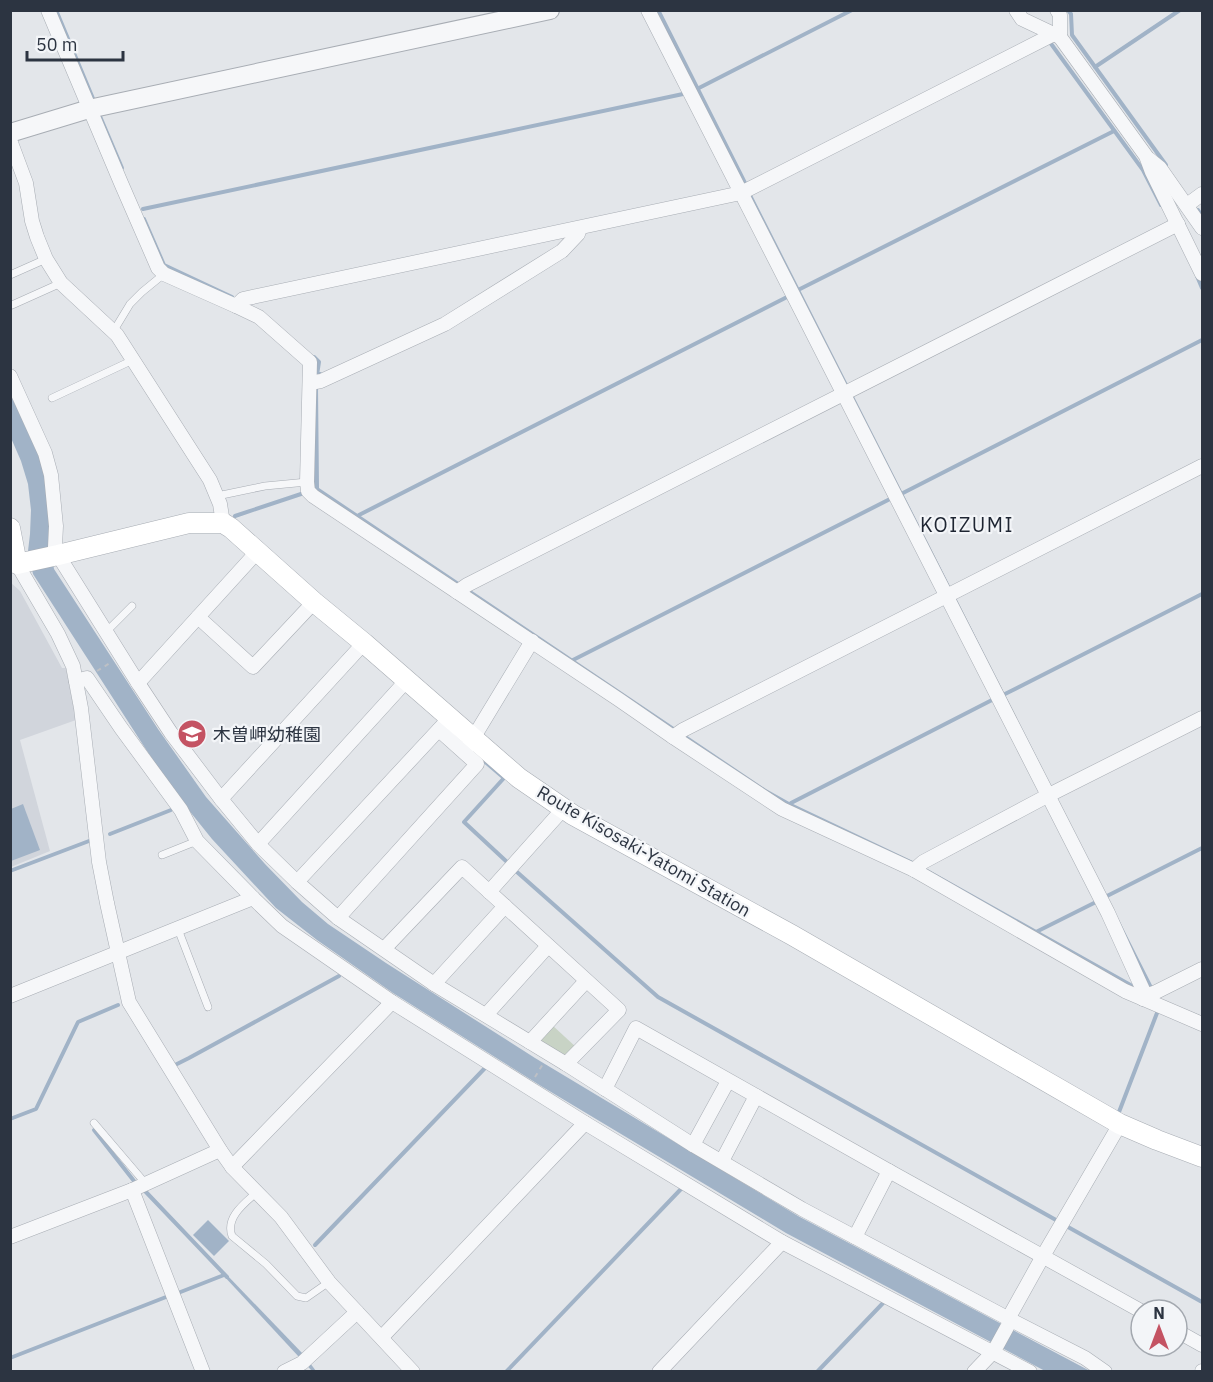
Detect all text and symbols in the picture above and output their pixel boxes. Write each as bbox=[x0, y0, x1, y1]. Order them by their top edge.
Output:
scale bar bbox=[27, 24, 123, 62]
text: 50 m bbox=[36, 33, 78, 56]
district label: KOIZUMI bbox=[920, 511, 1014, 538]
school or university icon: 木曽岬幼稚園 bbox=[176, 718, 208, 750]
place label: 木曽岬幼稚園 bbox=[213, 723, 321, 746]
street label: Route Kisosaki-Yatomi Station bbox=[533, 780, 755, 922]
north arrow bbox=[1129, 1298, 1189, 1358]
text: N bbox=[1153, 1303, 1165, 1323]

